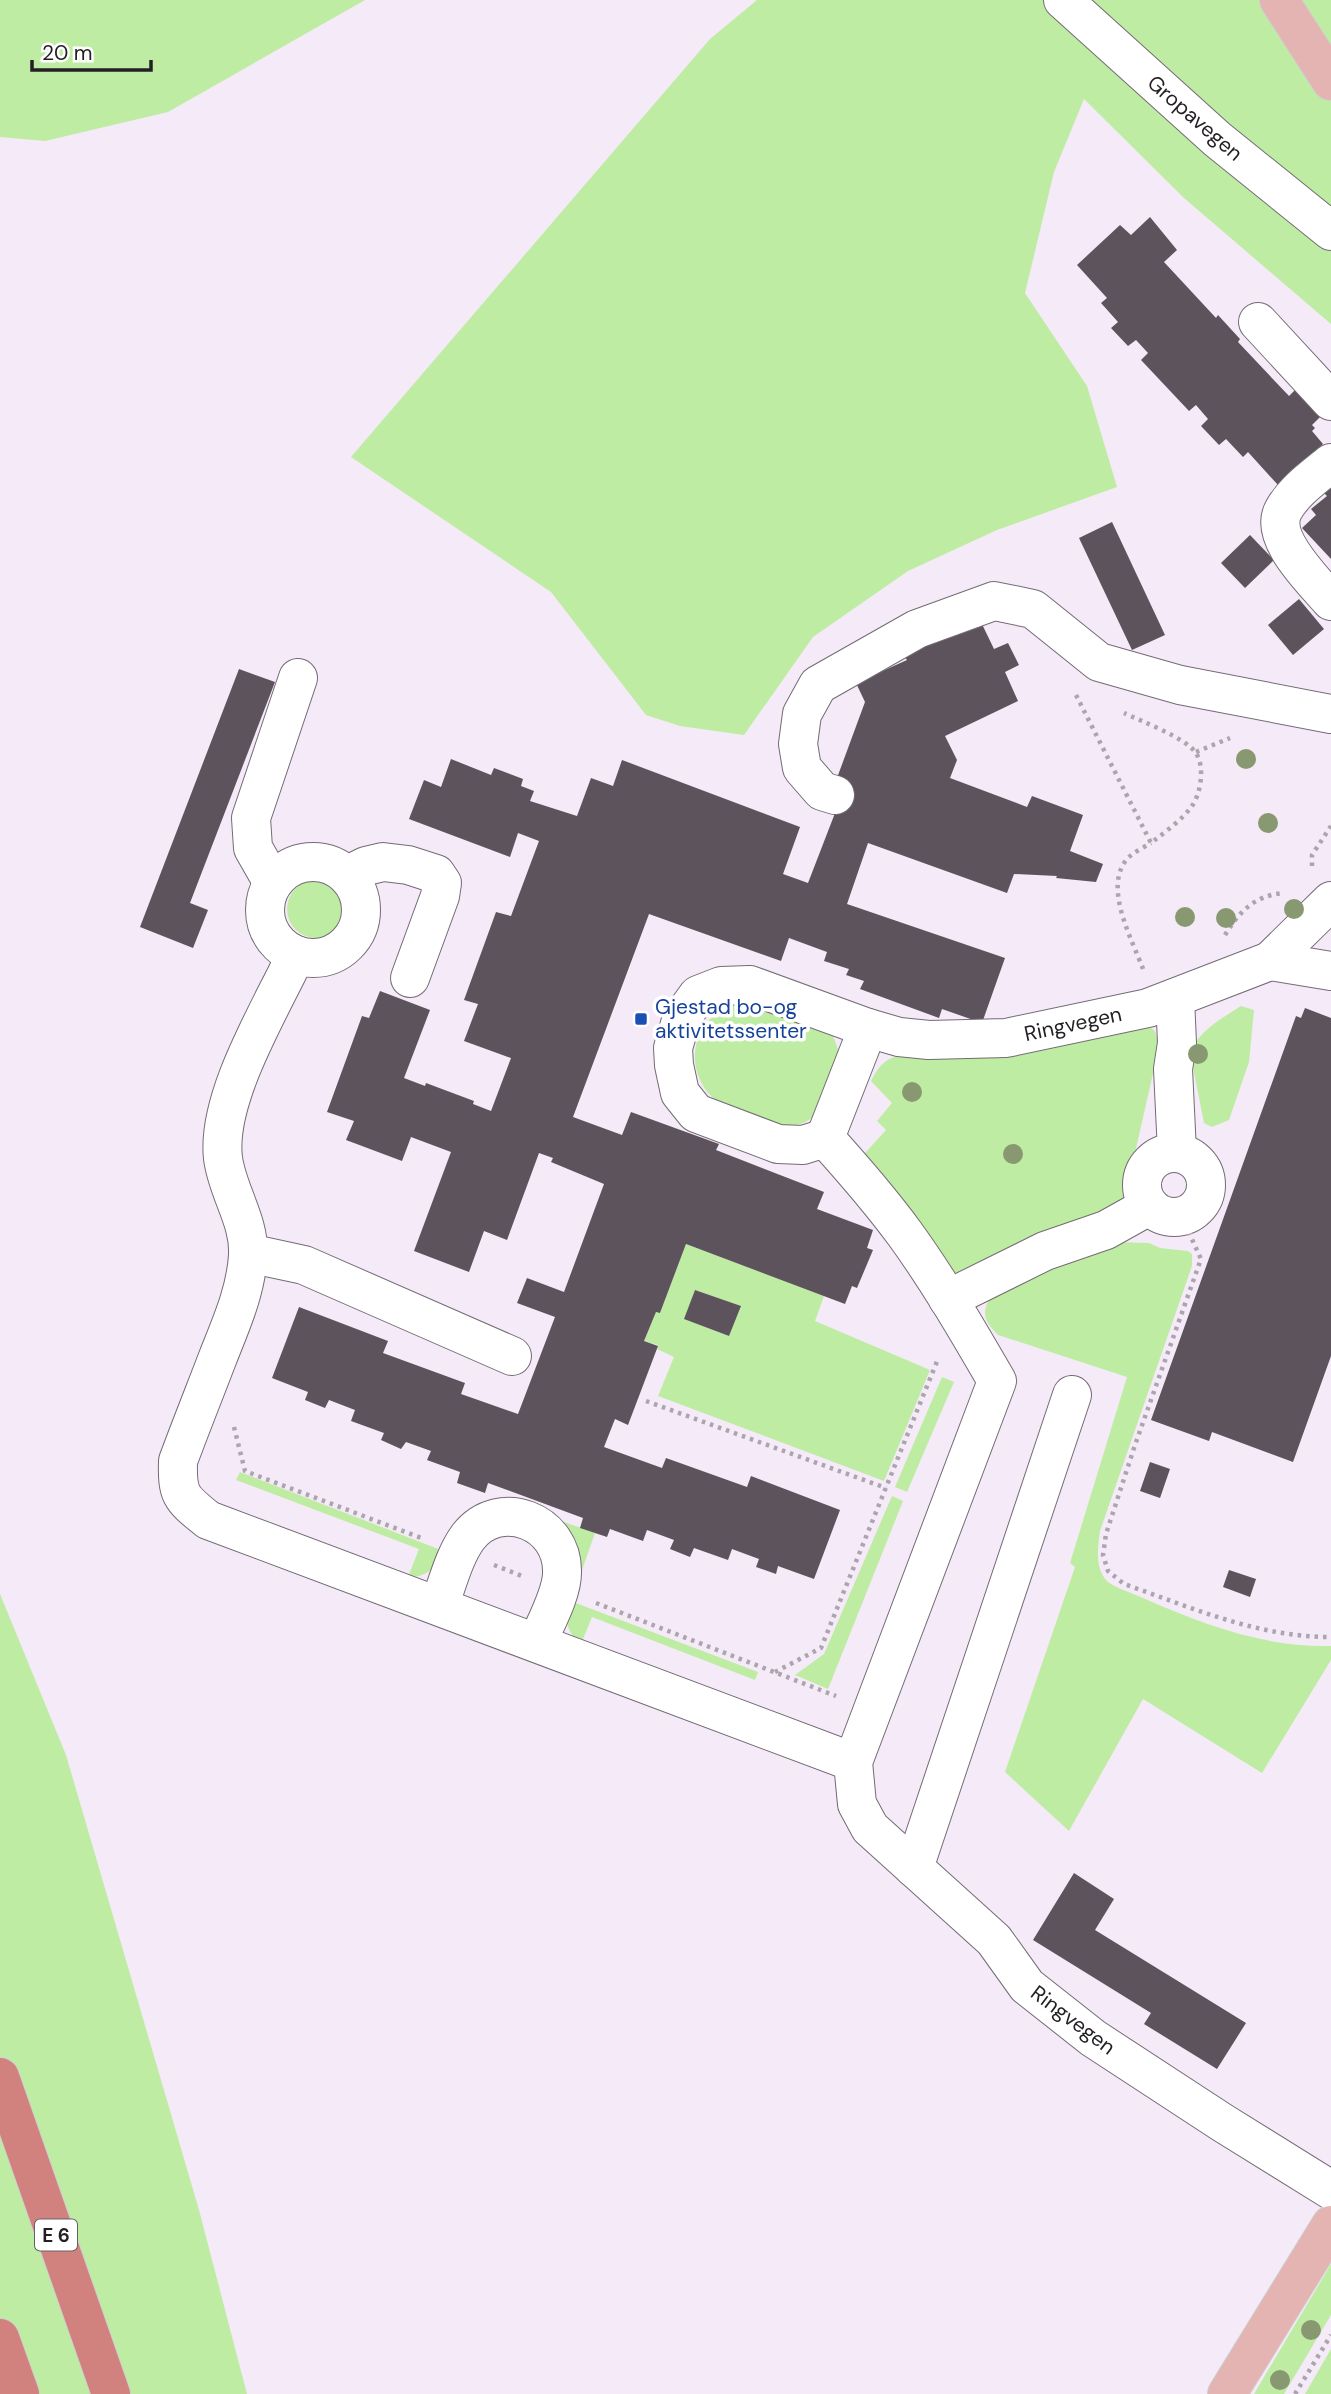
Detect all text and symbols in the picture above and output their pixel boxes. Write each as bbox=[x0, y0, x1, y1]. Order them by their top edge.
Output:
scale bar bbox=[32, 28, 150, 72]
text: 20 m bbox=[42, 39, 93, 67]
street label: Gropavegen bbox=[1141, 69, 1249, 167]
place label: Gjestad bo-og aktivitetssenter bbox=[655, 993, 807, 1045]
street label: Ringvegen bbox=[1022, 1000, 1124, 1048]
marker: Gjestad bo-og aktivitetssenter bbox=[633, 1011, 649, 1027]
street label: Ringvegen bbox=[1025, 1979, 1121, 2061]
road number: E 6 bbox=[35, 2220, 77, 2250]

